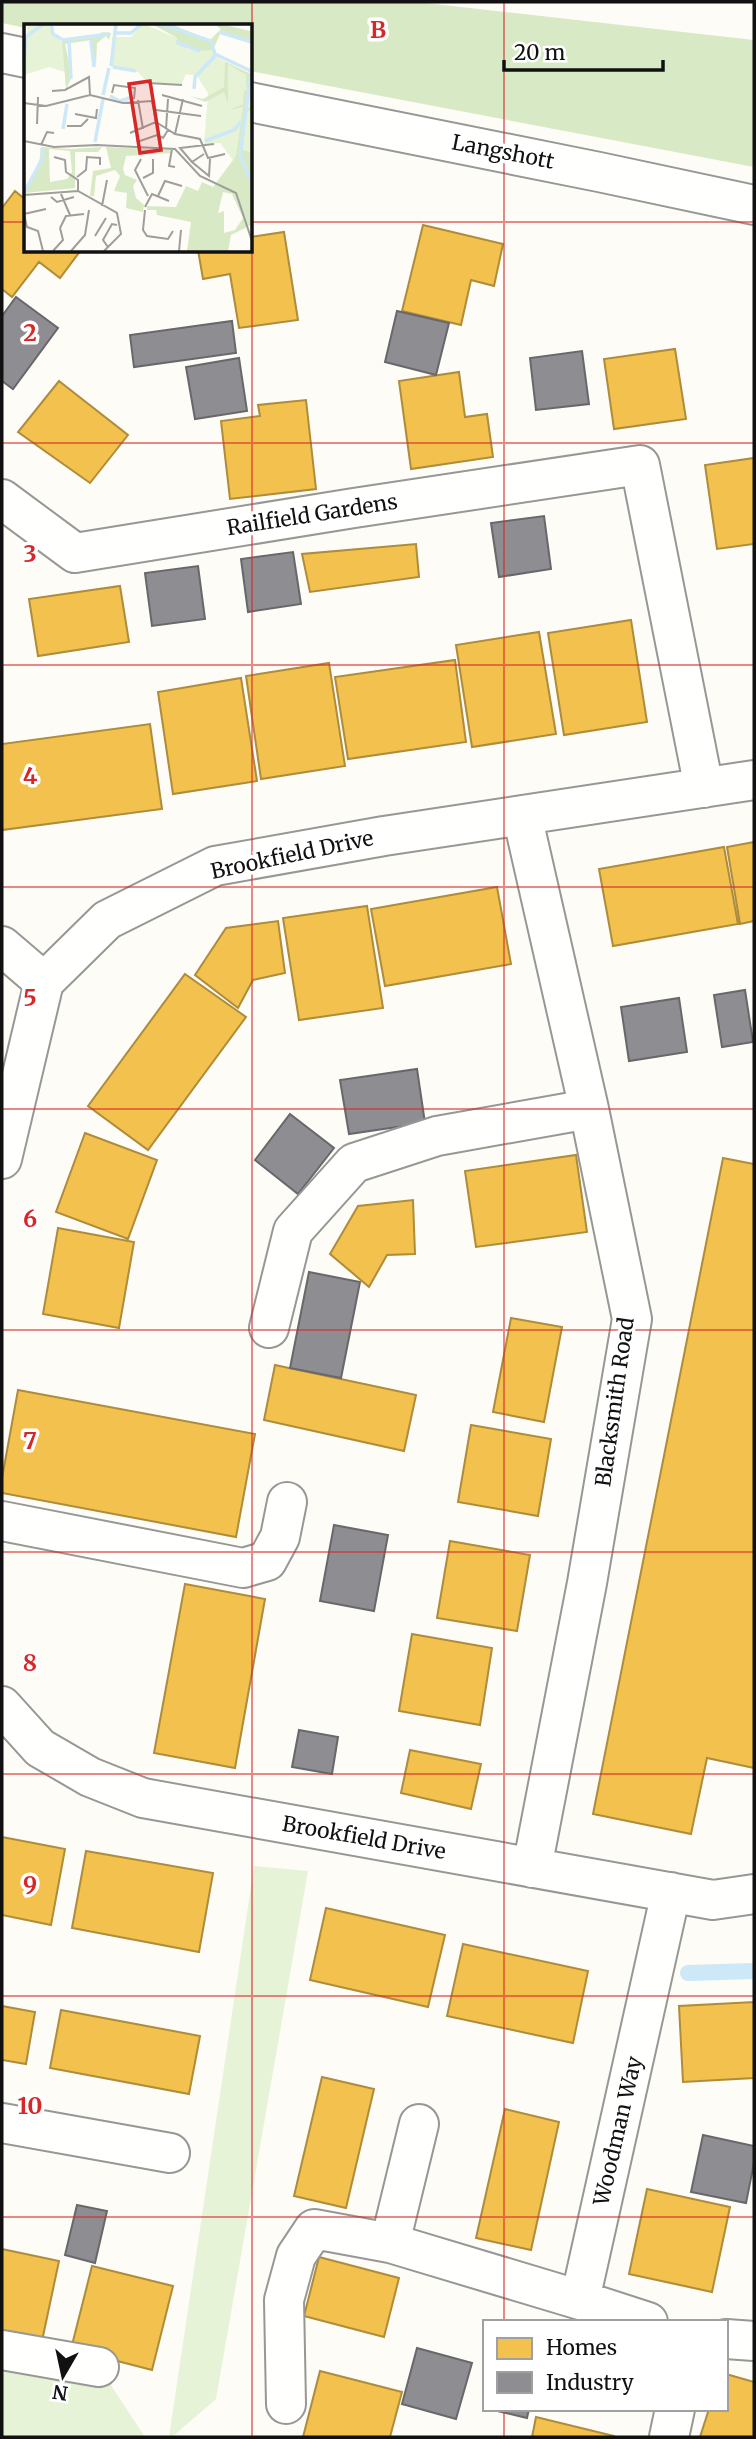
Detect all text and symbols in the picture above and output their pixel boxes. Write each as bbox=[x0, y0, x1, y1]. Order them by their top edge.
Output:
text: B bbox=[370, 15, 386, 44]
inset map bbox=[24, 24, 252, 252]
scale bar bbox=[504, 28, 663, 72]
text: 20 m bbox=[514, 39, 566, 66]
street label: Langshott bbox=[450, 128, 557, 175]
text: 2 bbox=[23, 318, 37, 347]
street label: Railfield Gardens bbox=[225, 488, 399, 541]
text: 3 bbox=[23, 539, 37, 568]
text: 4 bbox=[23, 761, 38, 790]
street label: Brookfield Drive bbox=[208, 824, 376, 885]
text: 5 bbox=[23, 983, 37, 1012]
text: 6 bbox=[23, 1204, 37, 1233]
street label: Blacksmith Road bbox=[589, 1315, 640, 1488]
text: 7 bbox=[23, 1426, 37, 1455]
text: 8 bbox=[23, 1648, 37, 1677]
street label: Brookfield Drive bbox=[280, 1810, 448, 1865]
text: 9 bbox=[23, 1870, 37, 1899]
street label: Woodman Way bbox=[587, 2053, 648, 2209]
text: 10 bbox=[18, 2091, 42, 2120]
legend bbox=[483, 2320, 728, 2411]
text: Homes bbox=[546, 2334, 617, 2361]
north arrow bbox=[28, 2341, 98, 2411]
text: Industry bbox=[546, 2369, 635, 2396]
text: N bbox=[51, 2380, 70, 2406]

